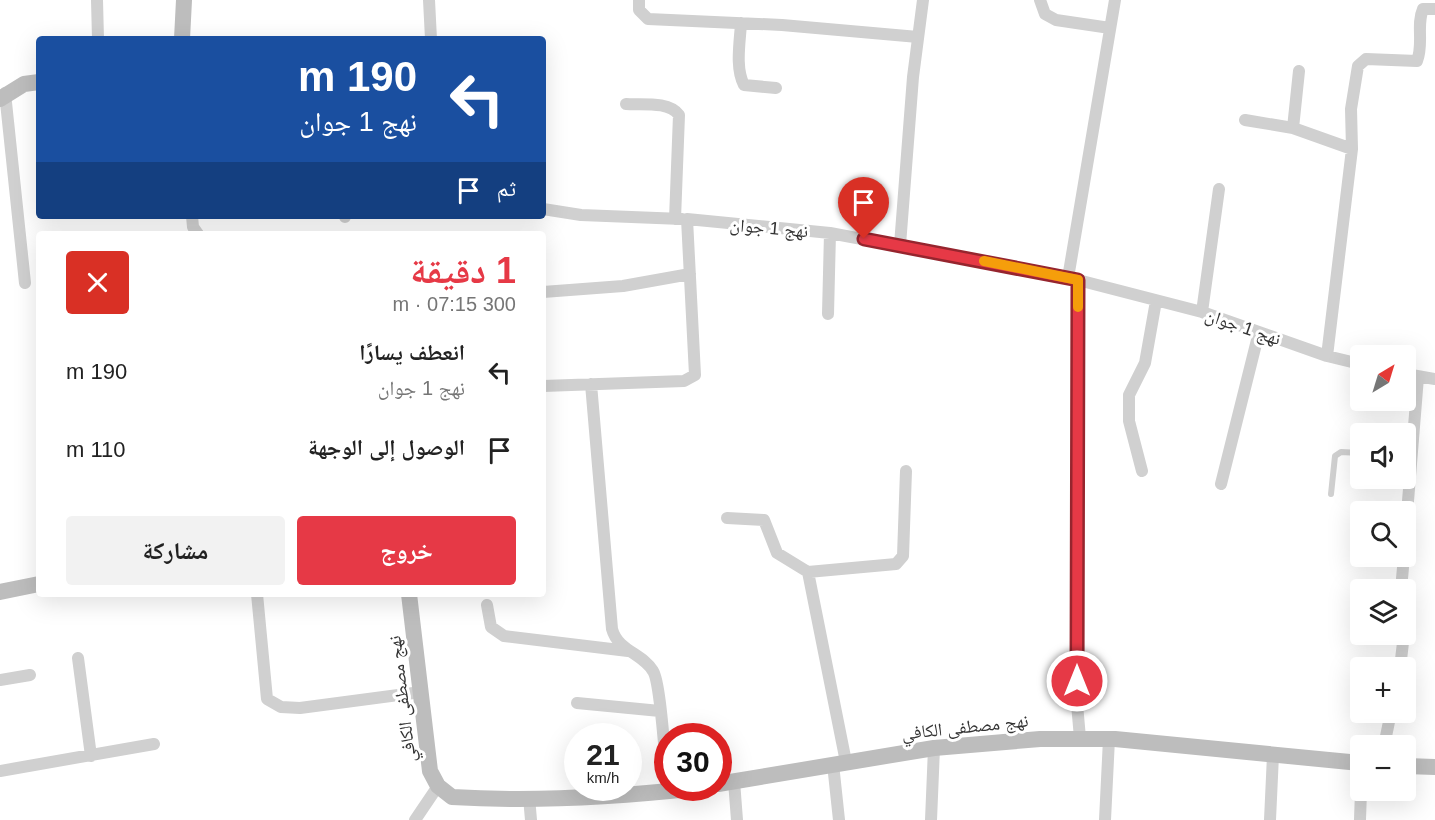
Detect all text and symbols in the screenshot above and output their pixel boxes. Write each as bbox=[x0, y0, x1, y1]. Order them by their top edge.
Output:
text: 190 m bbox=[298, 53, 417, 100]
icon: left bbox=[438, 60, 516, 138]
text: نهج 1 جوان bbox=[299, 107, 417, 137]
icon: arrive bbox=[452, 174, 485, 207]
text: ثم bbox=[497, 176, 516, 201]
pin bbox=[838, 177, 889, 239]
icon: arrive bbox=[847, 186, 880, 219]
street label: نهج 1 جوان bbox=[729, 215, 809, 243]
text: 1 دقيقة bbox=[410, 250, 516, 291]
button: close bbox=[66, 251, 129, 314]
text: 300 m · 07:15 bbox=[393, 293, 516, 315]
street label: نهج 1 جوان bbox=[1202, 305, 1283, 351]
text: انعطف يسارًا bbox=[359, 340, 465, 365]
north arrow bbox=[1350, 345, 1416, 411]
map controls bbox=[1350, 345, 1416, 801]
icon: left bbox=[483, 356, 516, 389]
text: 190 m bbox=[66, 359, 127, 384]
text: نهج 1 جوان bbox=[378, 377, 465, 399]
button: sound bbox=[1350, 423, 1416, 489]
icon: arrive bbox=[483, 434, 516, 467]
text: الوصول إلى الوجهة bbox=[308, 435, 465, 460]
text: 110 m bbox=[66, 437, 126, 462]
button: search bbox=[1350, 501, 1416, 567]
button: مشاركة bbox=[66, 516, 285, 585]
button: خروج bbox=[297, 516, 516, 585]
button: layers bbox=[1350, 579, 1416, 645]
street label: نهج مصطفى الكافي bbox=[384, 634, 424, 764]
position arrow bbox=[1045, 649, 1109, 713]
button: + bbox=[1350, 657, 1416, 723]
street label: نهج مصطفى الكافي bbox=[901, 710, 1030, 748]
speed limit sign: 30 bbox=[654, 723, 732, 801]
button: − bbox=[1350, 735, 1416, 801]
text: 21 bbox=[586, 738, 620, 771]
text: km/h bbox=[587, 769, 619, 786]

